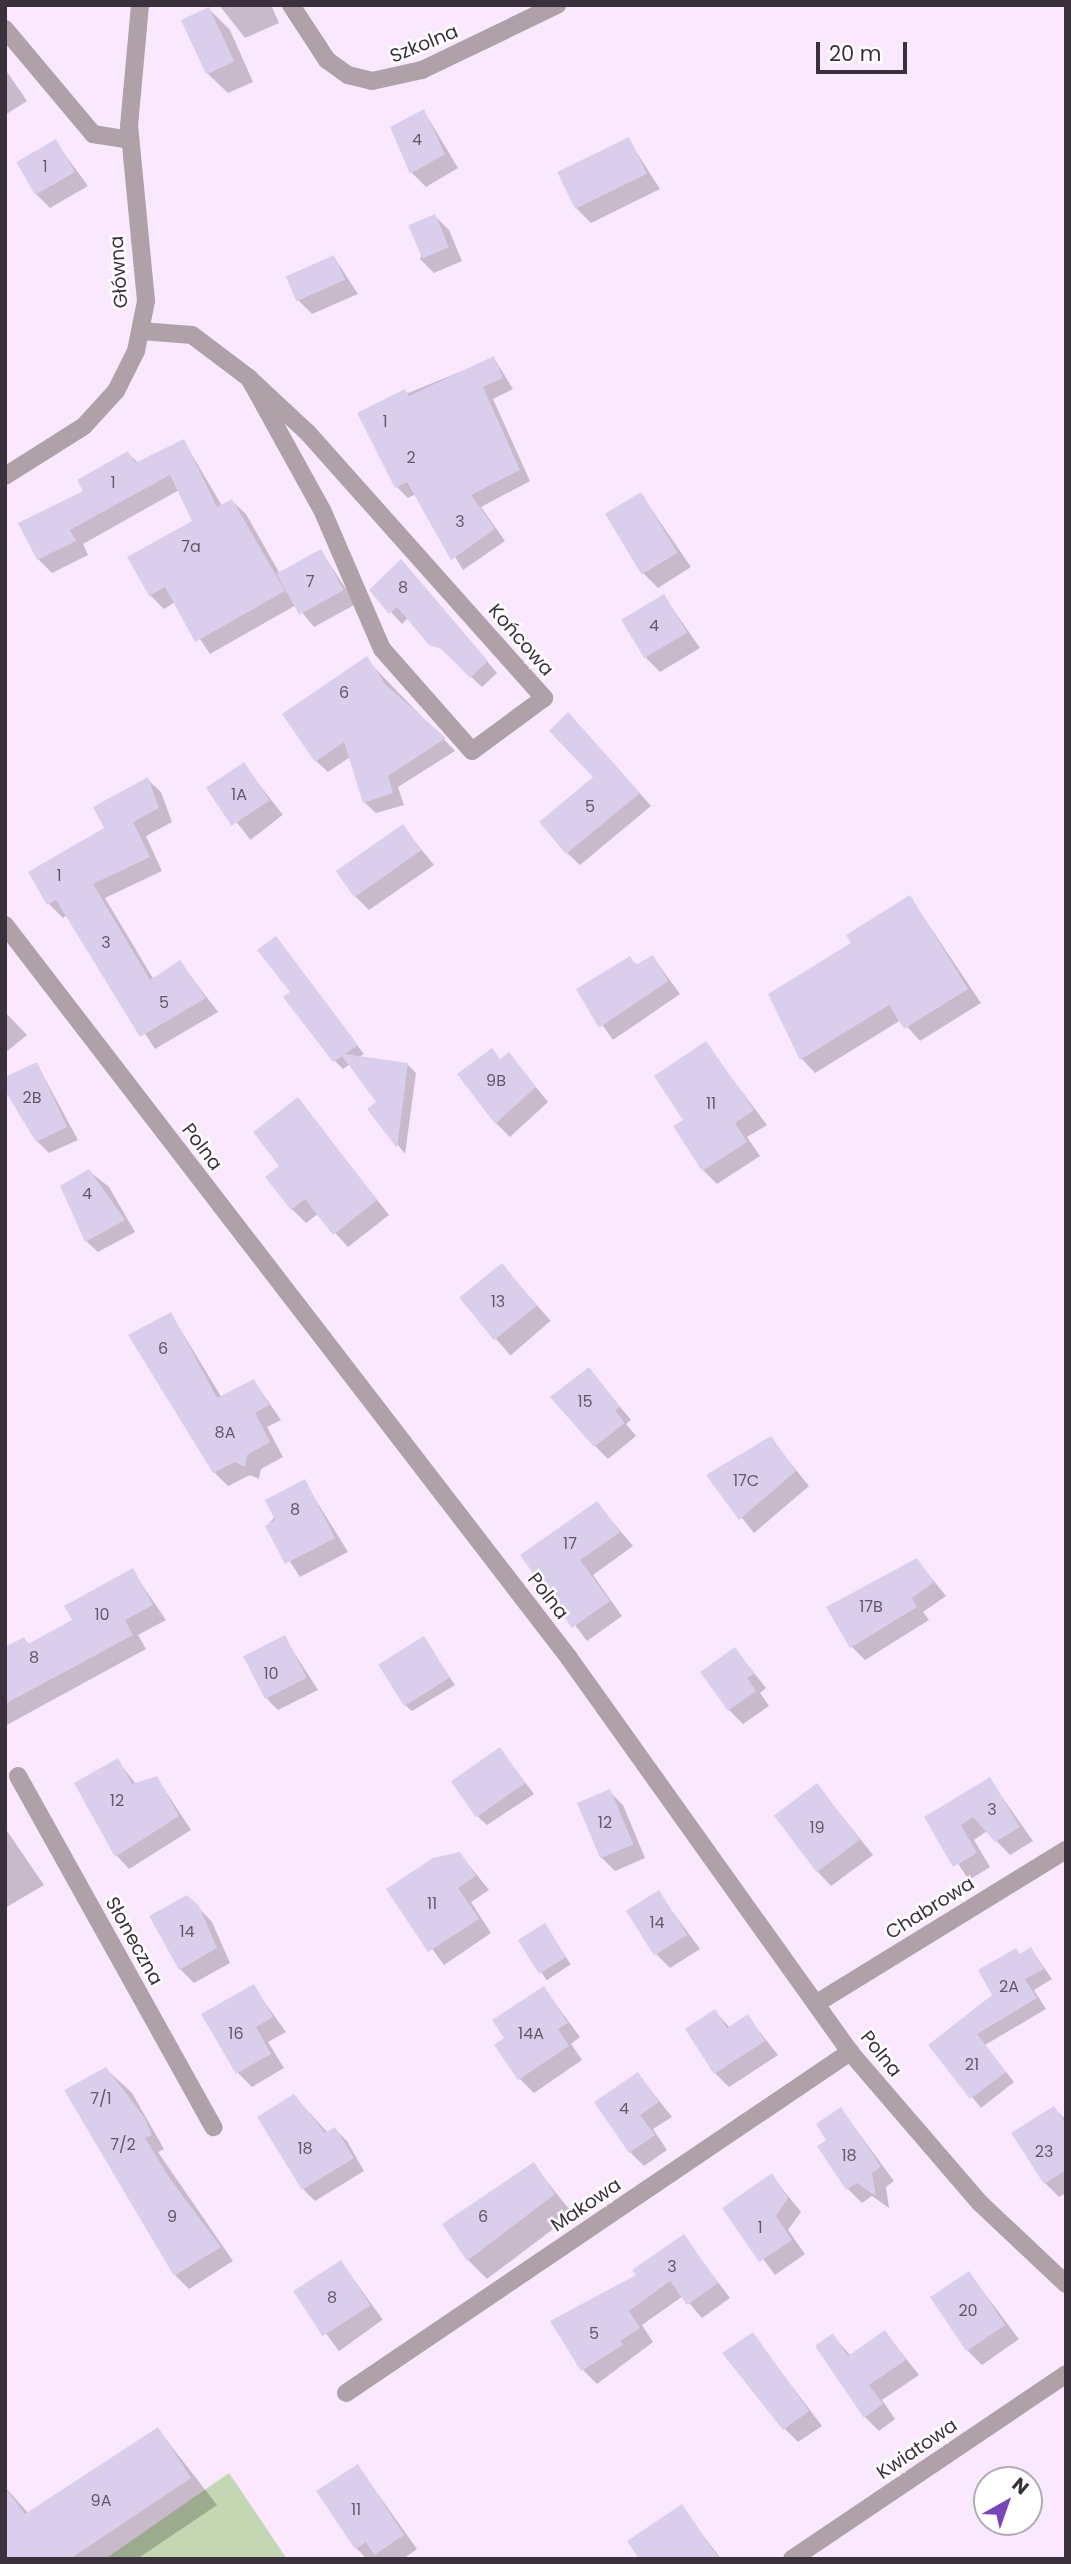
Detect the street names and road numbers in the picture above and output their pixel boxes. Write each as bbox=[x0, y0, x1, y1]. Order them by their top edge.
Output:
street label: Szkolna bbox=[387, 20, 461, 68]
street label: Główna bbox=[105, 235, 133, 309]
street label: Końcowa bbox=[484, 599, 558, 681]
street label: Polna bbox=[177, 1119, 227, 1175]
street label: Polna bbox=[523, 1568, 573, 1624]
street label: Chabrowa bbox=[881, 1872, 979, 1944]
street label: Słoneczna bbox=[100, 1893, 168, 1989]
street label: Polna bbox=[856, 2026, 906, 2082]
street label: Makowa bbox=[547, 2173, 625, 2237]
street label: Kwiatowa bbox=[872, 2414, 962, 2484]

